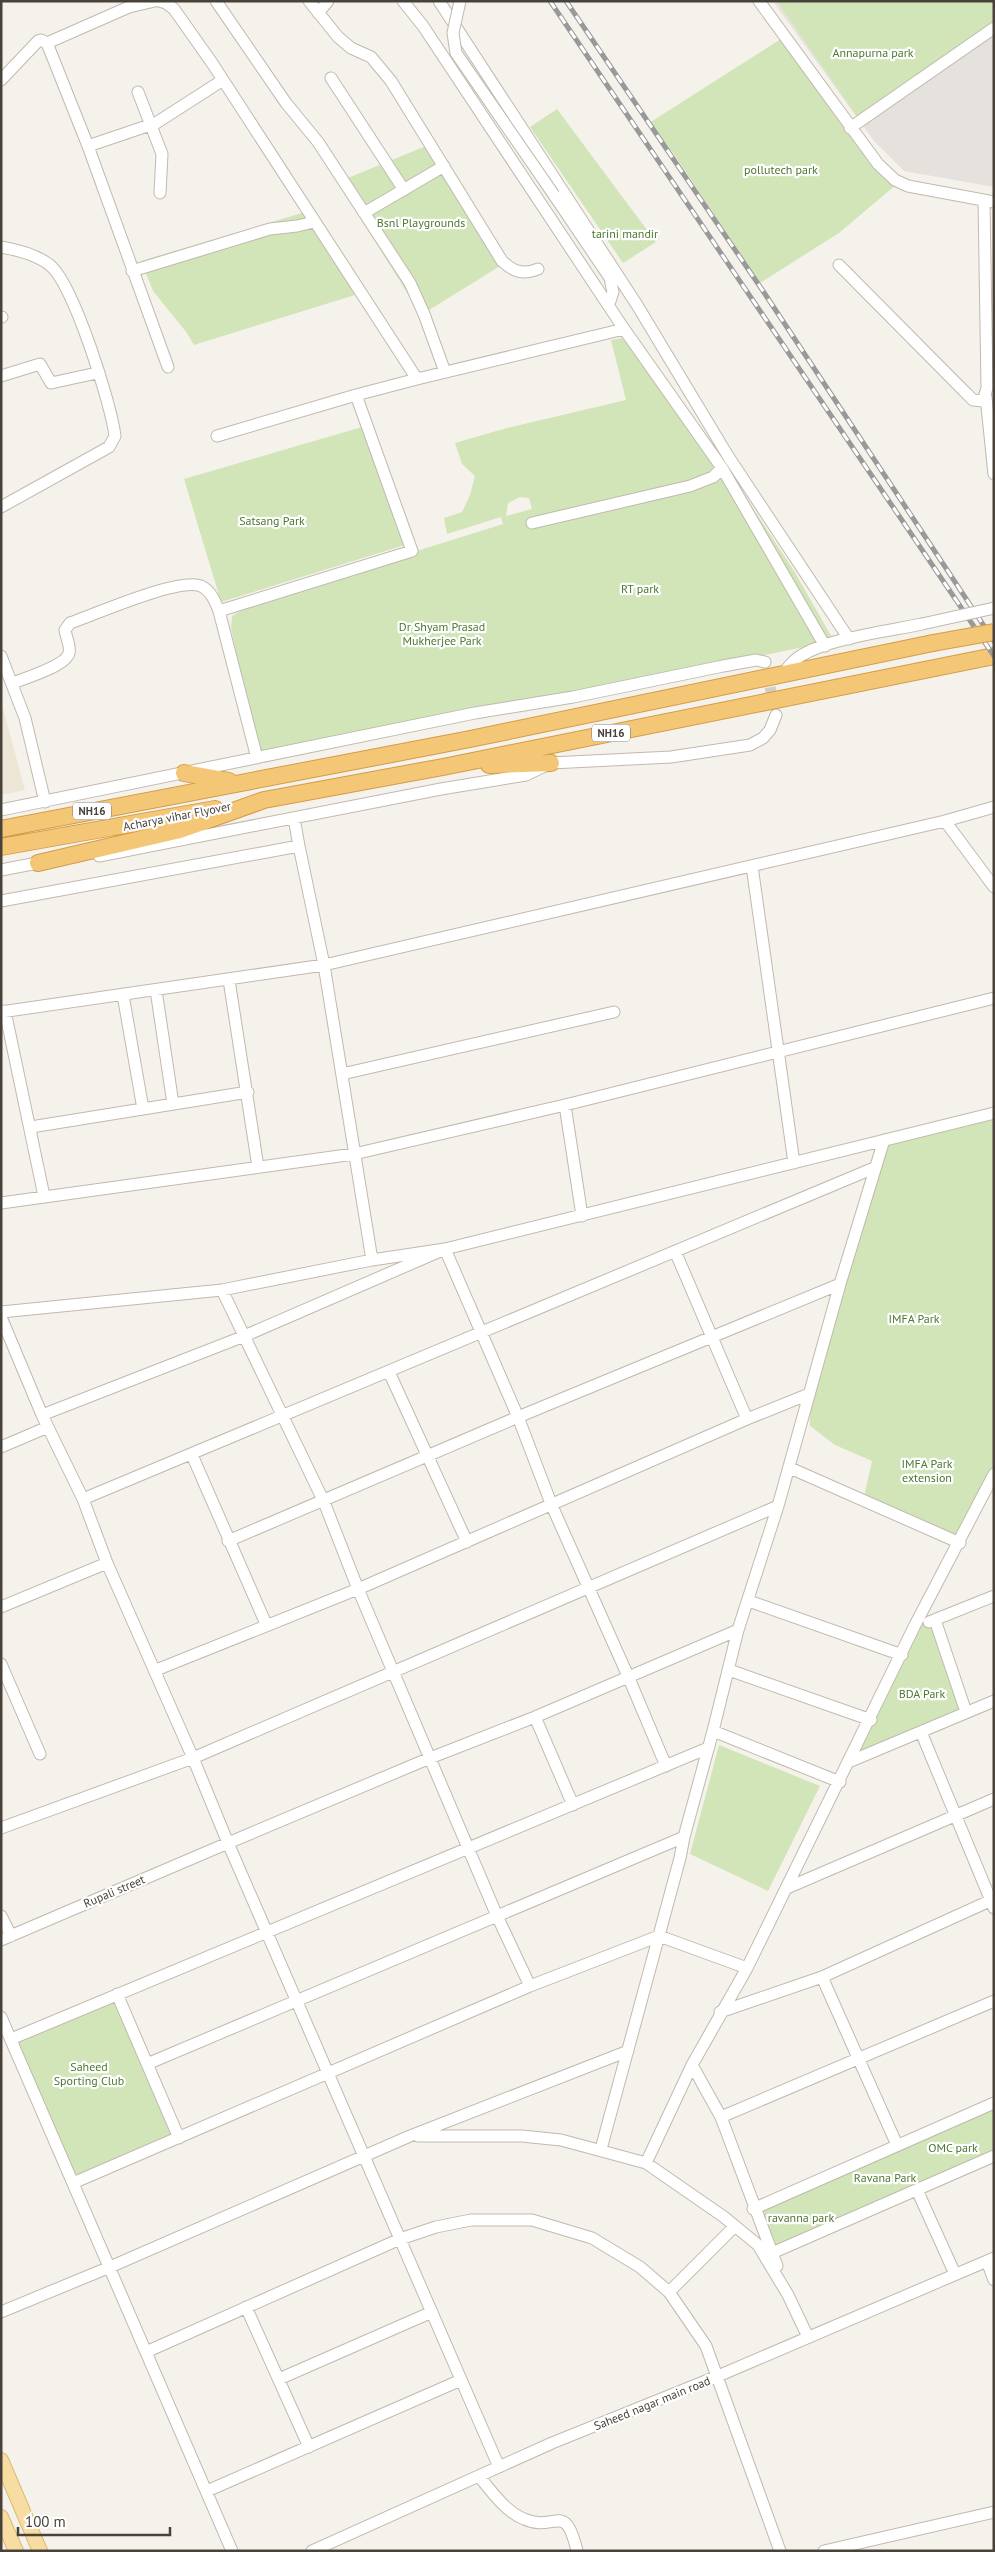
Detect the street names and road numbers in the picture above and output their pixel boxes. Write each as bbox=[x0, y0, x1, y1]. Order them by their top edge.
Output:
road number: NH16 bbox=[592, 724, 630, 741]
street label: Acharya vihar Flyover bbox=[122, 798, 232, 834]
road number: NH16 bbox=[73, 802, 111, 819]
street label: Rupali street bbox=[81, 1871, 147, 1911]
street label: Saheed nagar main road bbox=[592, 2373, 712, 2433]

